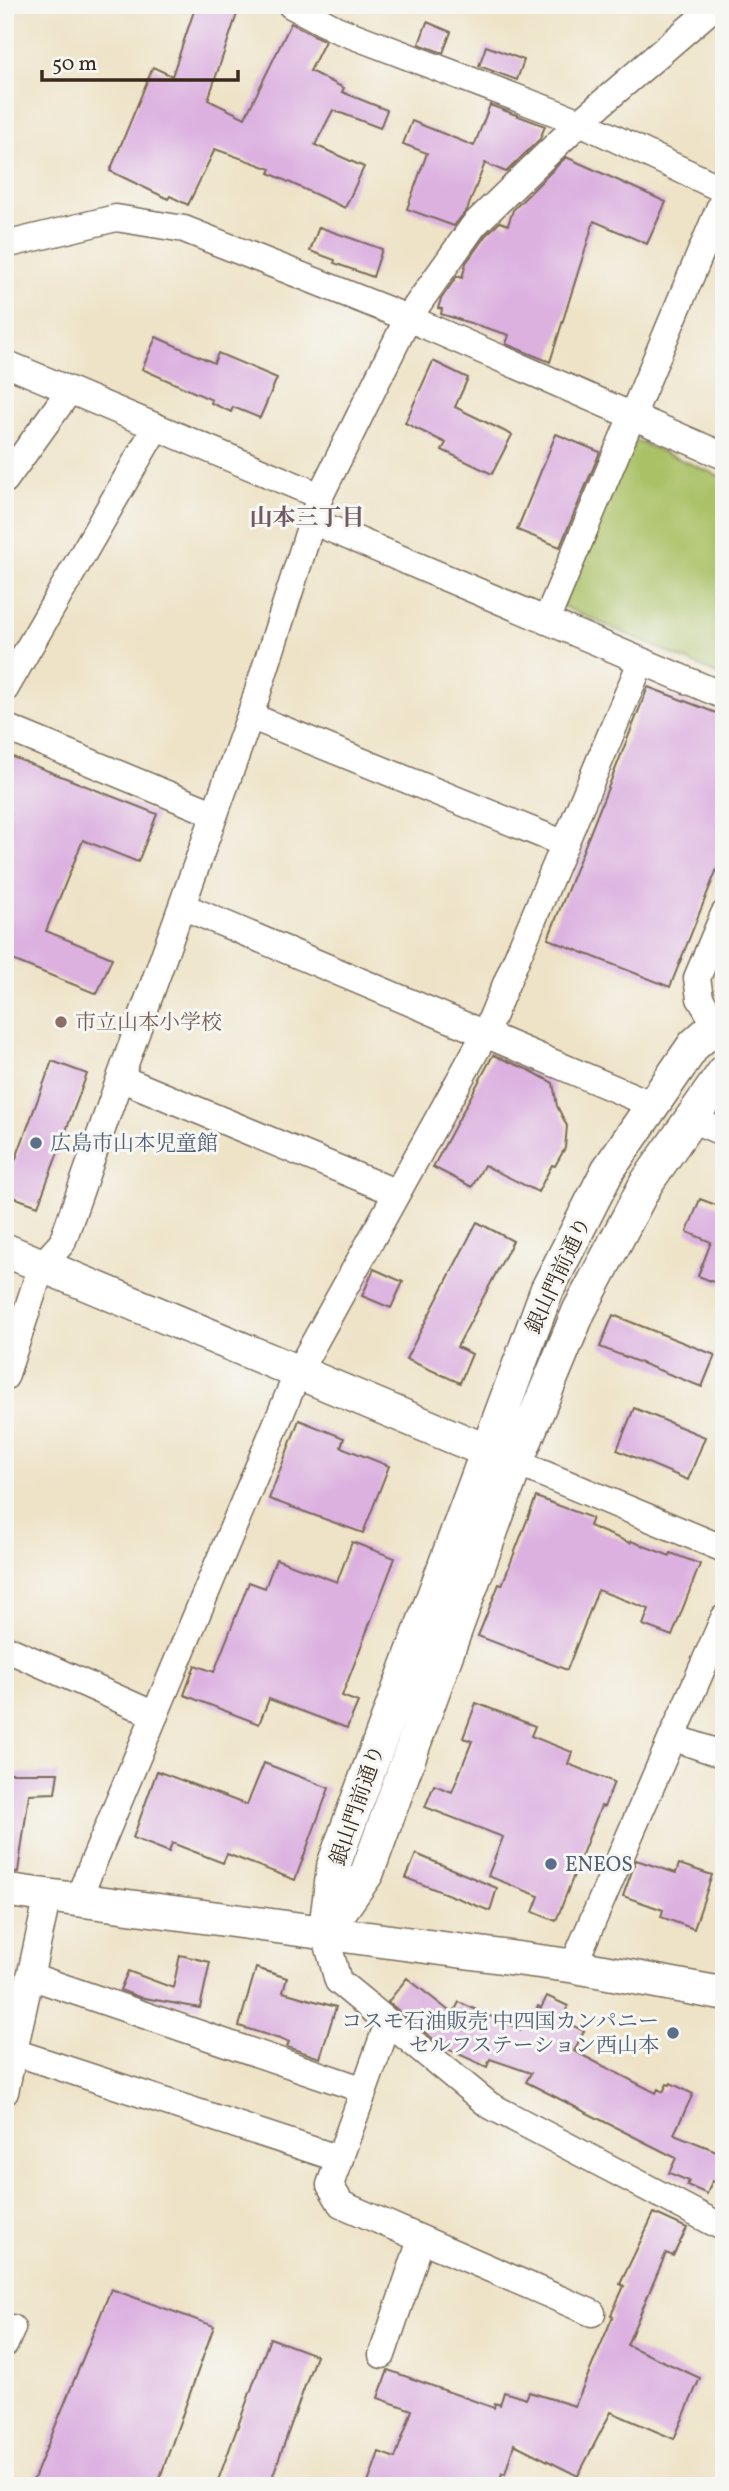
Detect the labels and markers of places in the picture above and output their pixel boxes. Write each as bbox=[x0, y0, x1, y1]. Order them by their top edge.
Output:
place label: 市立山本小学校 bbox=[75, 1009, 222, 1038]
marker: 市立山本小学校 bbox=[53, 1014, 69, 1030]
place label: 広島市山本児童館 bbox=[50, 1130, 218, 1159]
marker: 広島市山本児童館 bbox=[28, 1135, 44, 1151]
place label: ENEOS bbox=[565, 1851, 633, 1880]
marker: ENEOS bbox=[543, 1856, 559, 1872]
place label: コスモ石油販売 中四国カンパニー セルフステーション西山本 bbox=[341, 2008, 659, 2061]
marker: コスモ石油販売 中四国カンパニー セルフステーション西山本 bbox=[665, 2025, 681, 2041]

